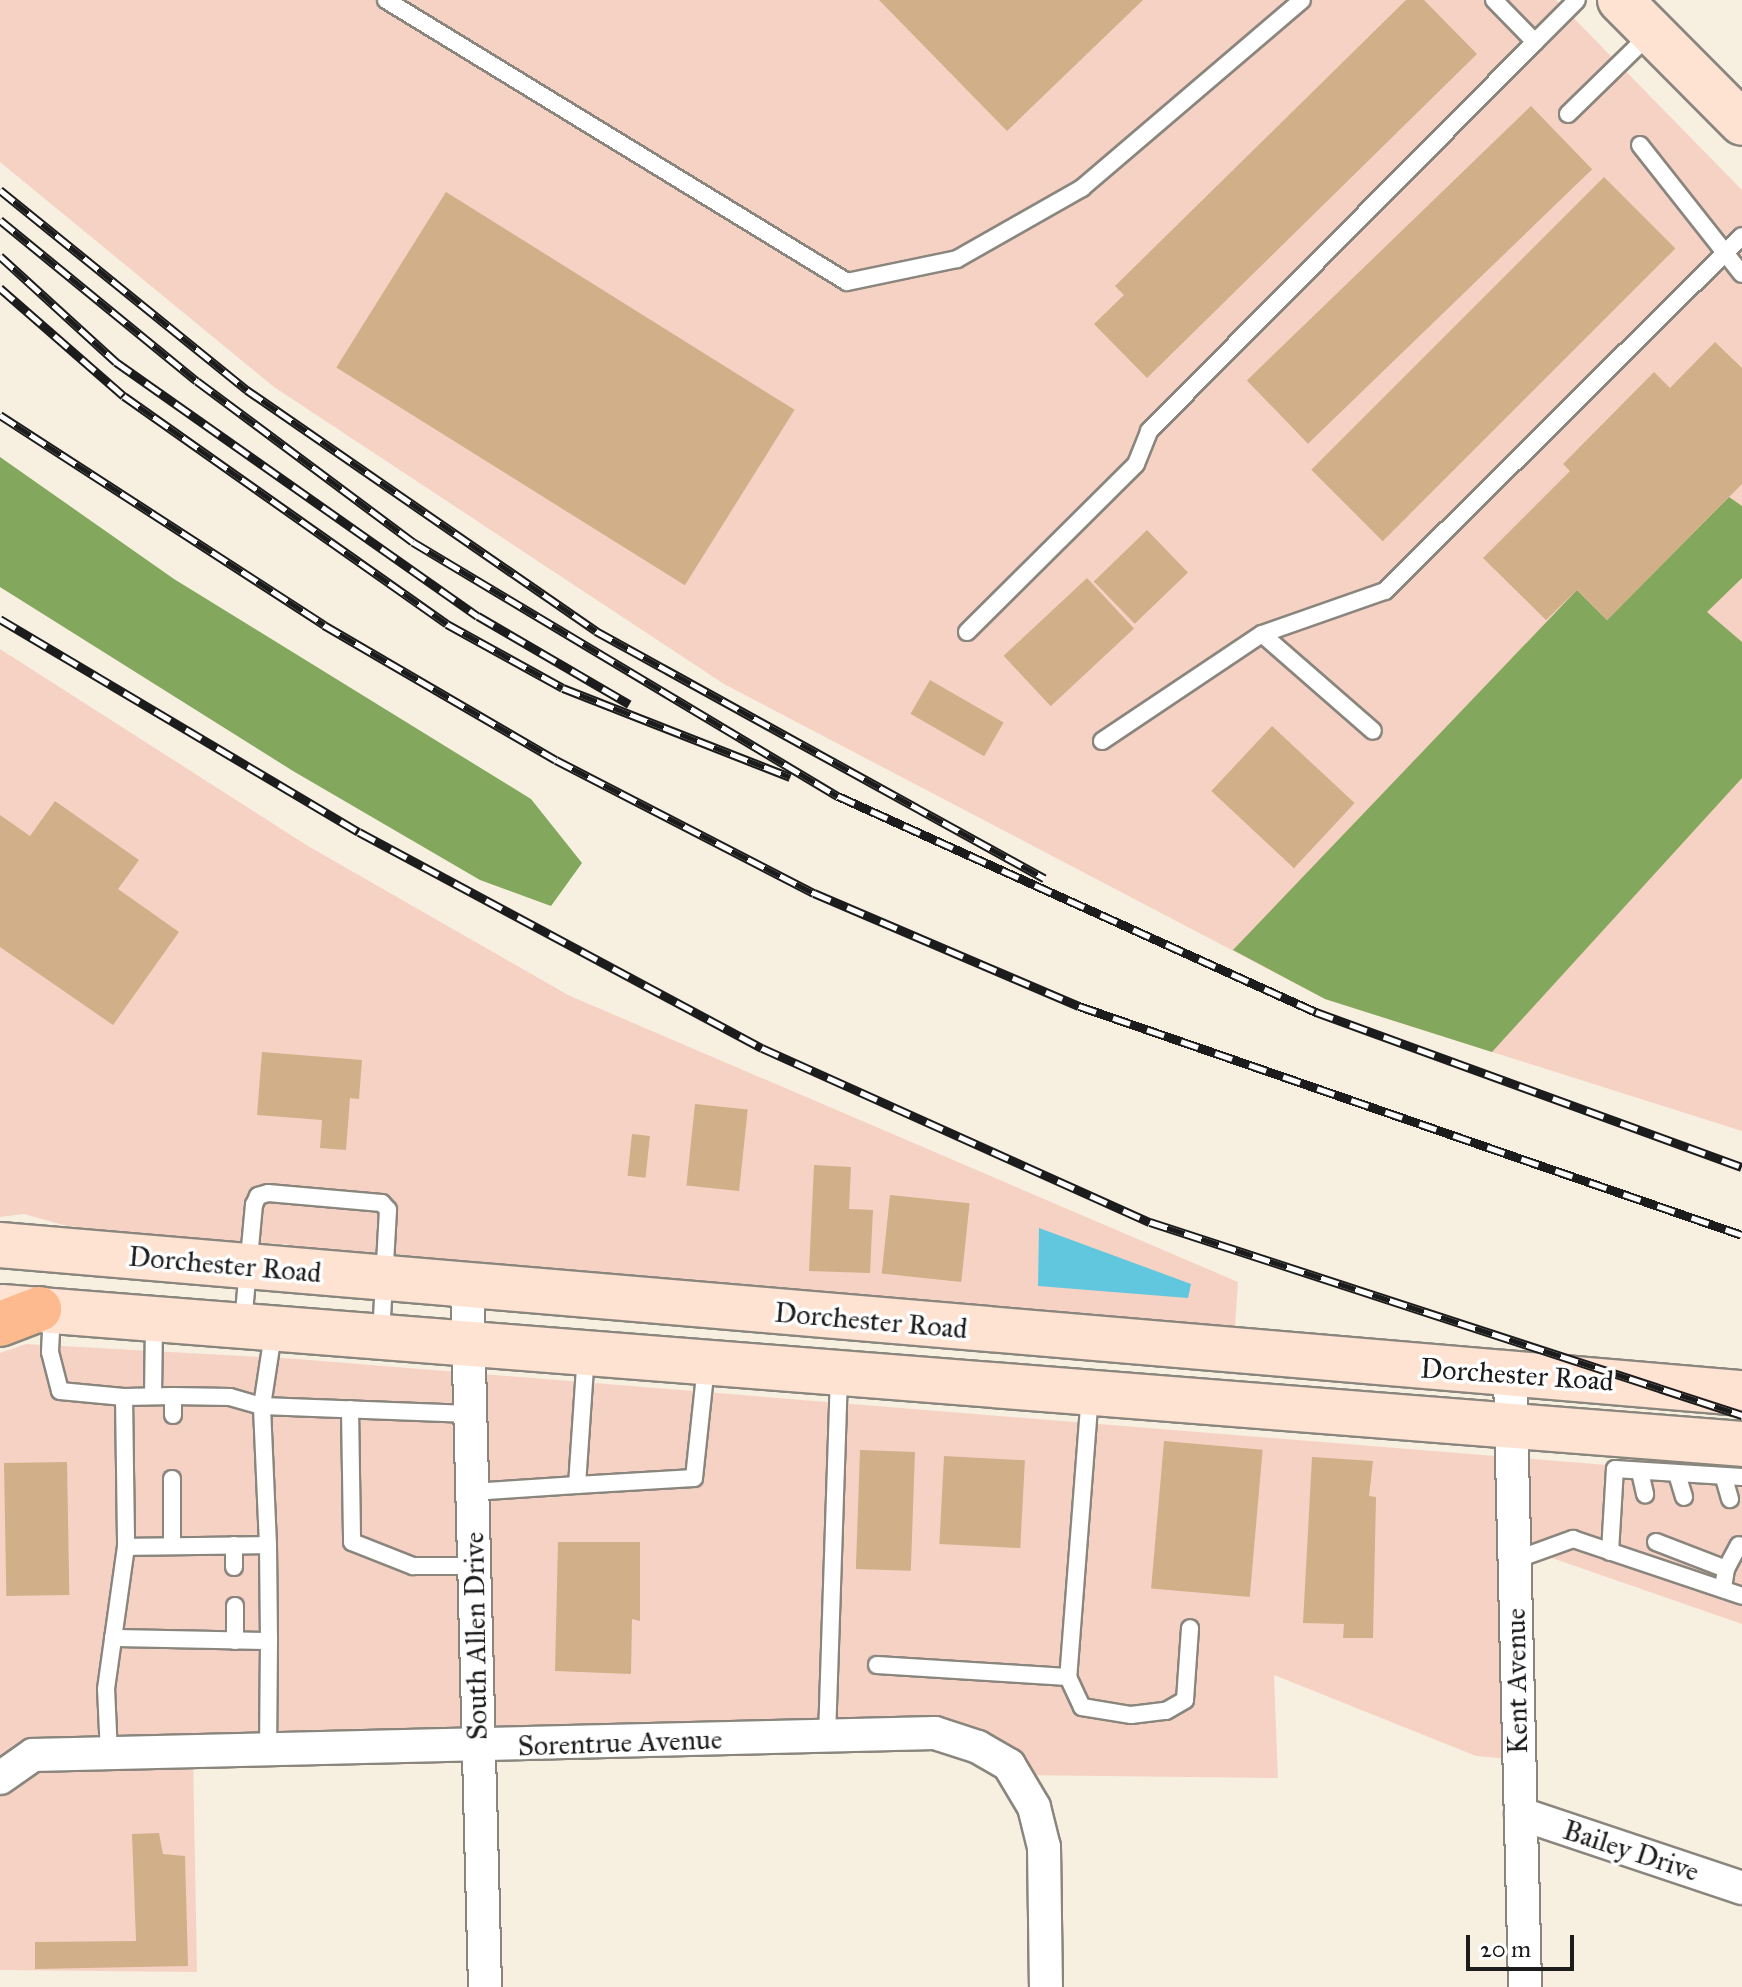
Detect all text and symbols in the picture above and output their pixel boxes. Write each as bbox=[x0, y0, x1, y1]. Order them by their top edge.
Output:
street label: Dorchester Road bbox=[127, 1240, 323, 1290]
street label: Dorchester Road bbox=[773, 1296, 969, 1346]
street label: Dorchester Road bbox=[1419, 1351, 1615, 1399]
street label: South Allen Drive bbox=[457, 1532, 495, 1740]
street label: Kent Avenue bbox=[1499, 1608, 1535, 1754]
street label: Sorentrue Avenue bbox=[517, 1723, 723, 1763]
street label: Bailey Drive bbox=[1559, 1813, 1703, 1889]
scale bar bbox=[1470, 1919, 1578, 1969]
text: 20 m bbox=[1480, 1934, 1531, 1964]

